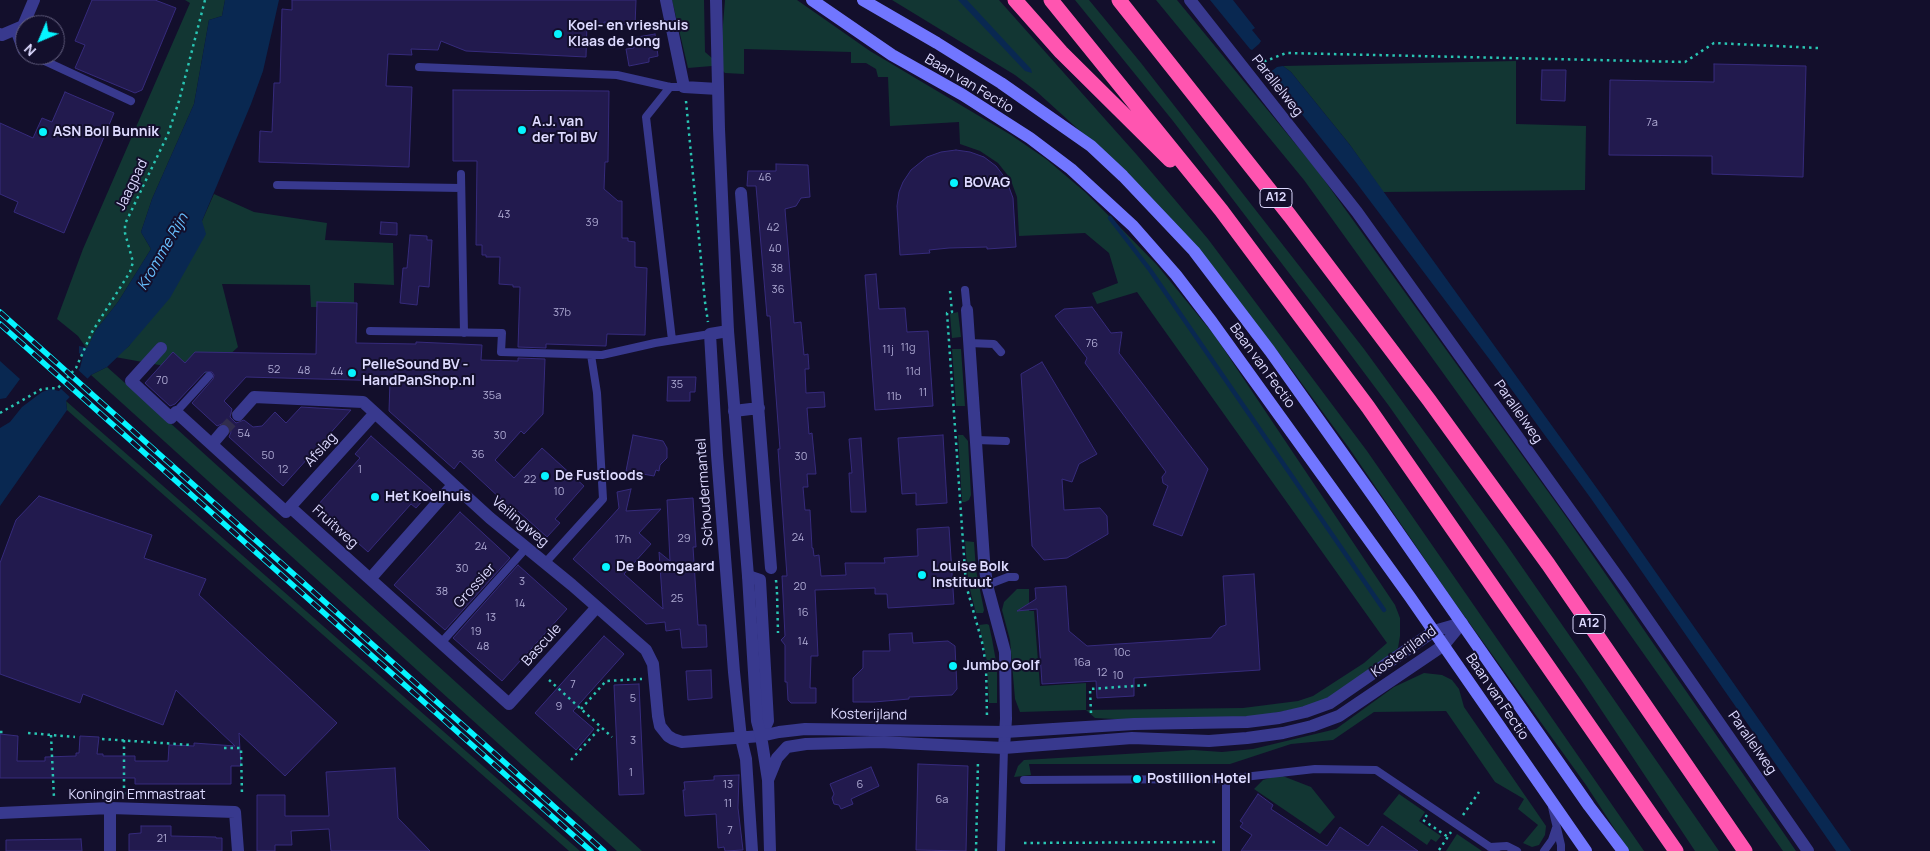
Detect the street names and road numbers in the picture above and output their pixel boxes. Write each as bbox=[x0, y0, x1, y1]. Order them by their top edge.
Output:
street label: Baan van Fectio bbox=[921, 51, 1017, 117]
street label: Parallelweg bbox=[1248, 52, 1306, 120]
street label: Jaagpad bbox=[112, 157, 152, 213]
road number: A12 bbox=[1260, 188, 1292, 208]
street label: Baan van Fectio bbox=[1226, 320, 1298, 412]
street label: Parallelweg bbox=[1490, 377, 1546, 447]
street label: Afslag bbox=[301, 429, 341, 471]
street label: Schoudermantel bbox=[693, 438, 717, 546]
street label: Veilingweg bbox=[488, 493, 552, 551]
street label: Fruitweg bbox=[308, 502, 362, 552]
street label: Grossier bbox=[451, 560, 499, 612]
road number: A12 bbox=[1573, 614, 1605, 634]
street label: Bascule bbox=[519, 620, 565, 670]
street label: Kosterijland bbox=[1368, 623, 1440, 681]
street label: Baan van Fectio bbox=[1462, 651, 1532, 743]
street label: Kosterijland bbox=[831, 706, 907, 724]
street label: Parallelweg bbox=[1724, 708, 1780, 778]
street label: Koningin Emmastraat bbox=[69, 787, 205, 803]

